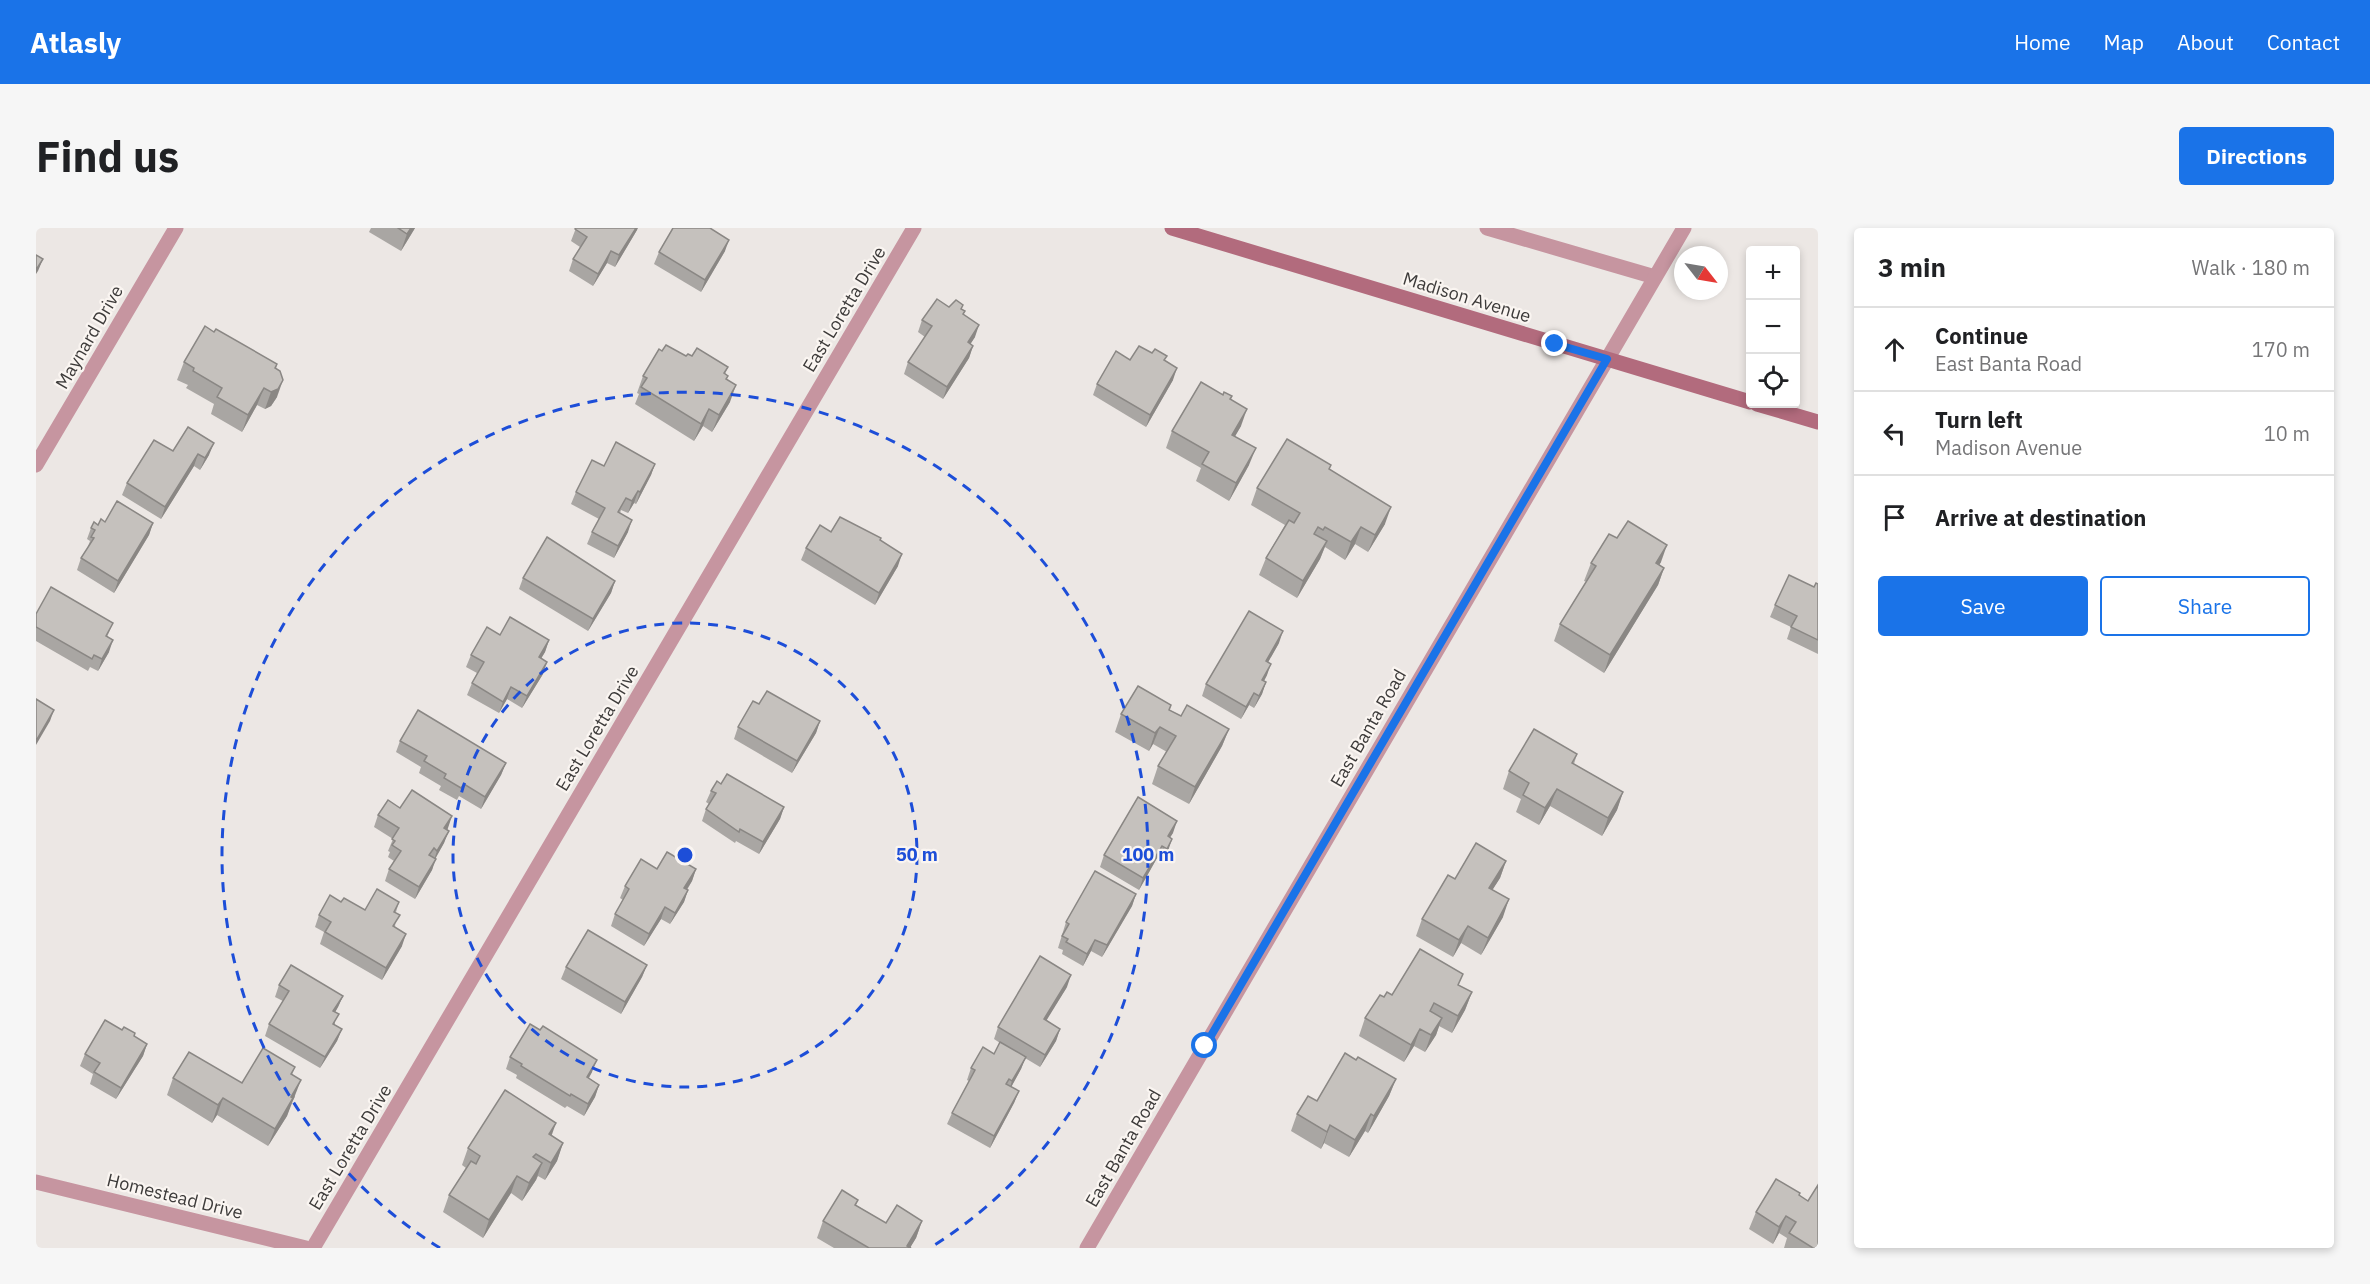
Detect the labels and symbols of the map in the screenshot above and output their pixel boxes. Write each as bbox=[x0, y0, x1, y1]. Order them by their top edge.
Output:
street label: East Loretta Drive bbox=[797, 242, 891, 376]
north arrow bbox=[1674, 246, 1728, 300]
street label: Madison Avenue bbox=[1400, 267, 1534, 327]
street label: Maynard Drive bbox=[50, 281, 128, 393]
route end bbox=[1541, 330, 1567, 356]
street label: East Loretta Drive bbox=[550, 661, 644, 795]
street label: East Banta Road bbox=[1325, 665, 1411, 791]
text: 50 m bbox=[896, 843, 938, 866]
text: 100 m bbox=[1122, 843, 1174, 866]
centre of rings bbox=[675, 845, 695, 865]
route start bbox=[1191, 1032, 1217, 1058]
street label: East Loretta Drive bbox=[303, 1080, 397, 1214]
street label: East Banta Road bbox=[1080, 1085, 1166, 1211]
street label: Homestead Drive bbox=[105, 1168, 245, 1224]

